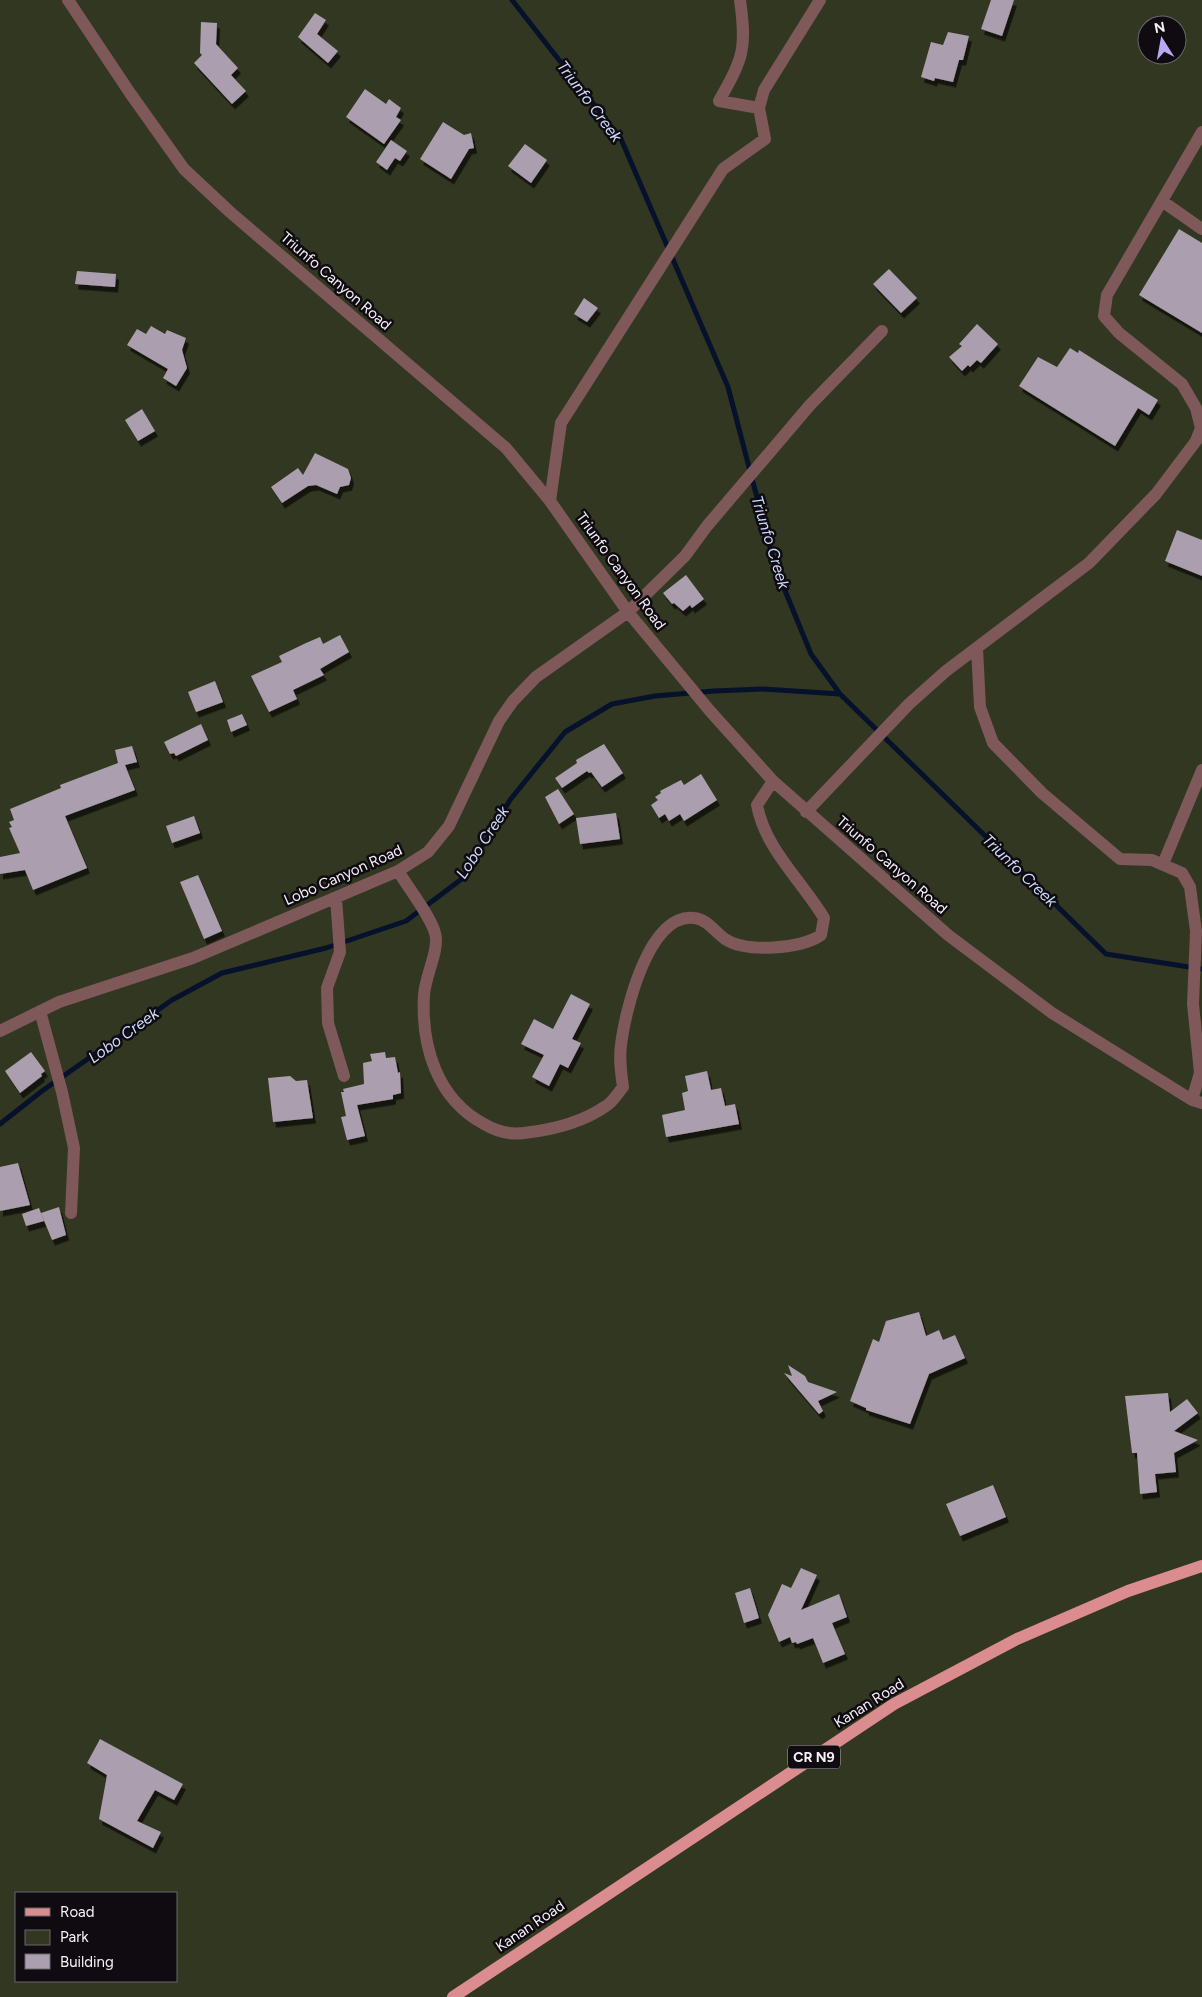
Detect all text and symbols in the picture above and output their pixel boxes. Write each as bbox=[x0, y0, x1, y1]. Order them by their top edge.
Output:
north arrow bbox=[1137, 15, 1187, 65]
text: N bbox=[1153, 18, 1167, 37]
water label: Triunfo Creek bbox=[553, 57, 627, 147]
street label: Triunfo Canyon Road bbox=[277, 228, 395, 334]
water label: Triunfo Creek bbox=[747, 493, 794, 592]
street label: Triunfo Canyon Road bbox=[572, 509, 670, 633]
water label: Lobo Creek bbox=[452, 801, 514, 882]
street label: Triunfo Canyon Road bbox=[833, 812, 951, 918]
water label: Triunfo Creek bbox=[978, 830, 1062, 912]
street label: Lobo Canyon Road bbox=[281, 841, 405, 909]
water label: Lobo Creek bbox=[84, 1003, 163, 1067]
street label: Kanan Road bbox=[831, 1674, 907, 1732]
road number: CR N9 bbox=[788, 1745, 840, 1768]
legend bbox=[15, 1892, 178, 1982]
street label: Kanan Road bbox=[492, 1896, 568, 1956]
text: Road bbox=[60, 1903, 95, 1921]
text: Park bbox=[60, 1928, 89, 1946]
text: Building bbox=[60, 1953, 114, 1971]

